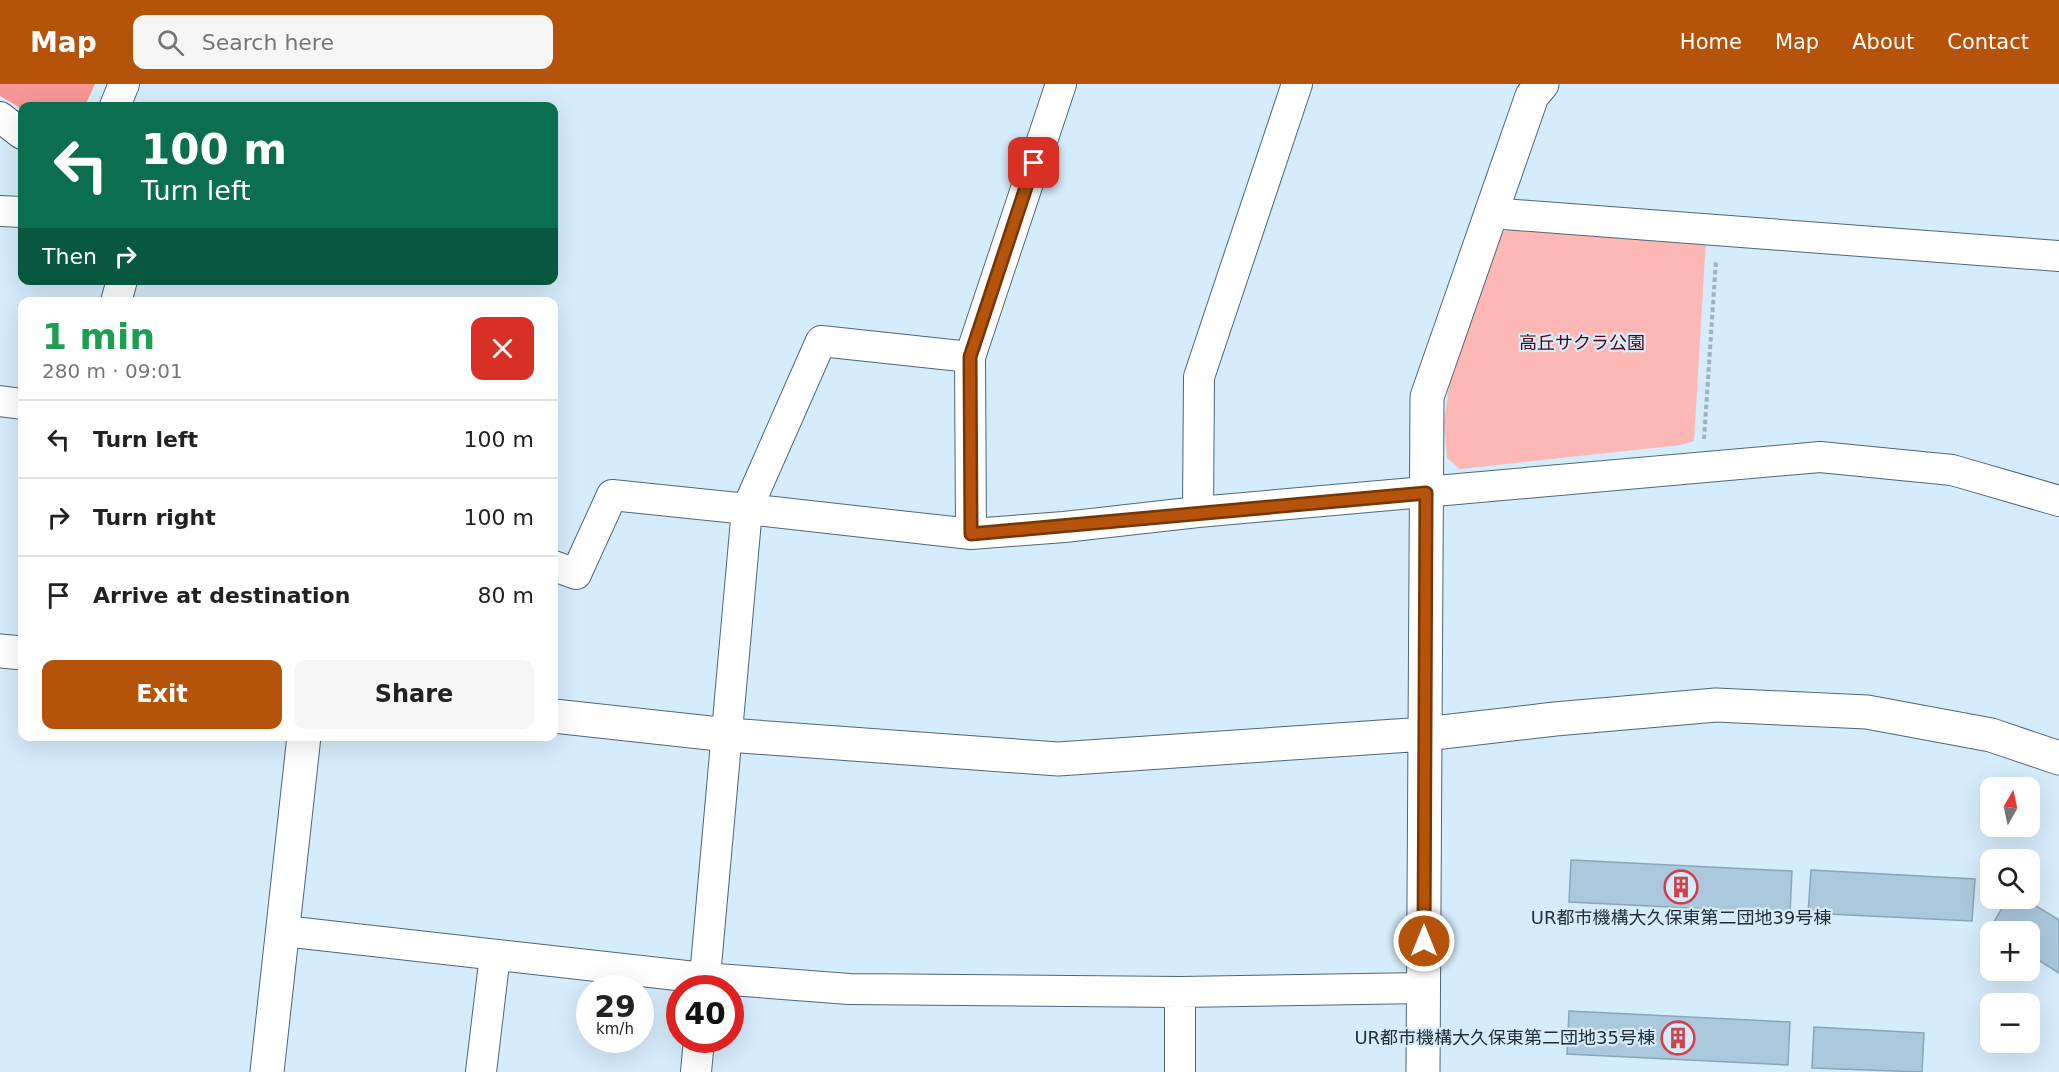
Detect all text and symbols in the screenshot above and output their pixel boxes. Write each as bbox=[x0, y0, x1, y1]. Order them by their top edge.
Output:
search box bbox=[133, 15, 553, 69]
text: Map bbox=[30, 26, 97, 59]
icon: search bbox=[154, 26, 187, 59]
text: Search here bbox=[202, 30, 334, 55]
text: Home bbox=[1680, 30, 1742, 54]
text: Map bbox=[1775, 30, 1819, 54]
text: About bbox=[1852, 30, 1914, 54]
text: Contact bbox=[1947, 30, 2029, 54]
text: 100 m bbox=[141, 125, 287, 174]
icon: left bbox=[42, 126, 120, 204]
pin bbox=[1008, 137, 1059, 188]
icon: arrive bbox=[1017, 146, 1050, 179]
text: Turn left bbox=[141, 175, 251, 206]
icon: right bbox=[109, 240, 142, 273]
text: Then bbox=[42, 244, 97, 269]
text: 1 min bbox=[42, 316, 155, 357]
button: close bbox=[471, 317, 534, 380]
park label: 高丘サクラ公園 bbox=[1519, 332, 1645, 353]
text: 280 m · 09:01 bbox=[42, 359, 183, 383]
icon: left bbox=[42, 423, 75, 456]
text: Turn left bbox=[93, 427, 198, 452]
text: 100 m bbox=[464, 427, 534, 452]
icon: right bbox=[42, 501, 75, 534]
text: Turn right bbox=[93, 505, 216, 530]
text: 100 m bbox=[464, 505, 534, 530]
icon: arrive bbox=[42, 579, 75, 612]
text: Arrive at destination bbox=[93, 583, 350, 608]
text: 80 m bbox=[478, 583, 534, 608]
button: Exit bbox=[42, 660, 282, 729]
button: Share bbox=[294, 660, 534, 729]
north arrow bbox=[1980, 777, 2040, 837]
map controls bbox=[1980, 777, 2040, 1053]
button: search bbox=[1980, 849, 2040, 909]
building icon: UR都市機構大久保東第二団地39号棟 bbox=[1663, 869, 1699, 905]
place label: UR都市機構大久保東第二団地39号棟 bbox=[1531, 907, 1831, 928]
position arrow bbox=[1392, 909, 1456, 973]
button: + bbox=[1980, 921, 2040, 981]
speed limit sign: 40 bbox=[666, 975, 744, 1053]
text: 29 bbox=[594, 989, 636, 1024]
button: − bbox=[1980, 993, 2040, 1053]
text: km/h bbox=[596, 1020, 634, 1038]
building icon: UR都市機構大久保東第二団地35号棟 bbox=[1660, 1020, 1696, 1056]
place label: UR都市機構大久保東第二団地35号棟 bbox=[1354, 1027, 1655, 1048]

